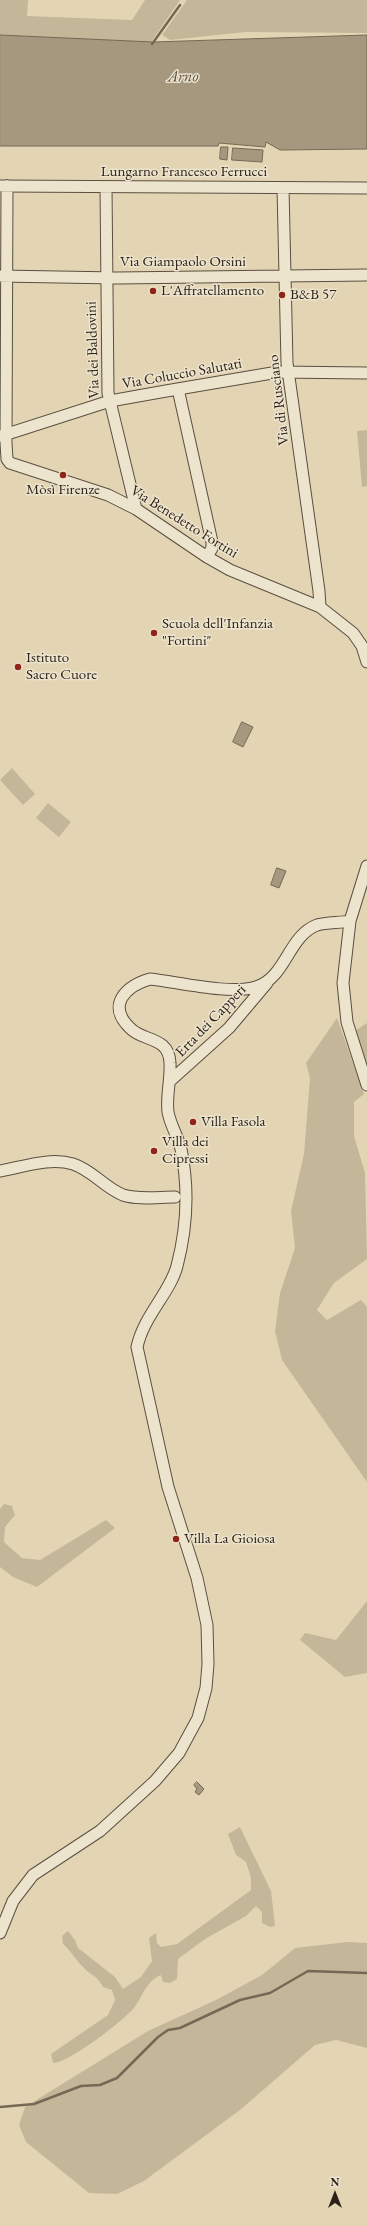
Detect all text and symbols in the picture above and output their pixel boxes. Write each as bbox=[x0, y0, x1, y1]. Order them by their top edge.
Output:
water label: Arno bbox=[167, 67, 199, 87]
street label: Lungarno Francesco Ferrucci bbox=[101, 163, 267, 181]
street label: Via Giampaolo Orsini bbox=[120, 253, 246, 271]
place label: L'Affratellamento bbox=[161, 282, 264, 300]
marker: L'Affratellamento bbox=[148, 286, 158, 296]
place label: B&B 57 bbox=[290, 286, 336, 304]
marker: B&B 57 bbox=[277, 290, 287, 300]
street label: Via dei Baldovini bbox=[82, 301, 104, 399]
street label: Via di Rusciano bbox=[265, 354, 293, 446]
street label: Via Coluccio Salutati bbox=[121, 355, 243, 393]
marker: Mòsì Firenze bbox=[58, 470, 68, 480]
place label: Mòsì Firenze bbox=[26, 481, 100, 499]
street label: Via Benedetto Fortini bbox=[127, 482, 241, 562]
place label: Scuola dell'Infanzia "Fortini" bbox=[162, 615, 273, 650]
marker: Scuola dell'Infanzia "Fortini" bbox=[149, 628, 159, 638]
place label: Istituto Sacro Cuore bbox=[26, 649, 97, 684]
marker: Istituto Sacro Cuore bbox=[13, 662, 23, 672]
street label: Erta dei Capperi bbox=[172, 981, 250, 1061]
place label: Villa Fasola bbox=[201, 1113, 265, 1131]
marker: Villa Fasola bbox=[188, 1117, 198, 1127]
place label: Villa dei Cipressi bbox=[162, 1133, 209, 1168]
marker: Villa dei Cipressi bbox=[149, 1146, 159, 1156]
place label: Villa La Gioiosa bbox=[184, 1530, 275, 1548]
marker: Villa La Gioiosa bbox=[171, 1534, 181, 1544]
north arrow bbox=[315, 2174, 355, 2214]
text: N bbox=[331, 2175, 339, 2189]

